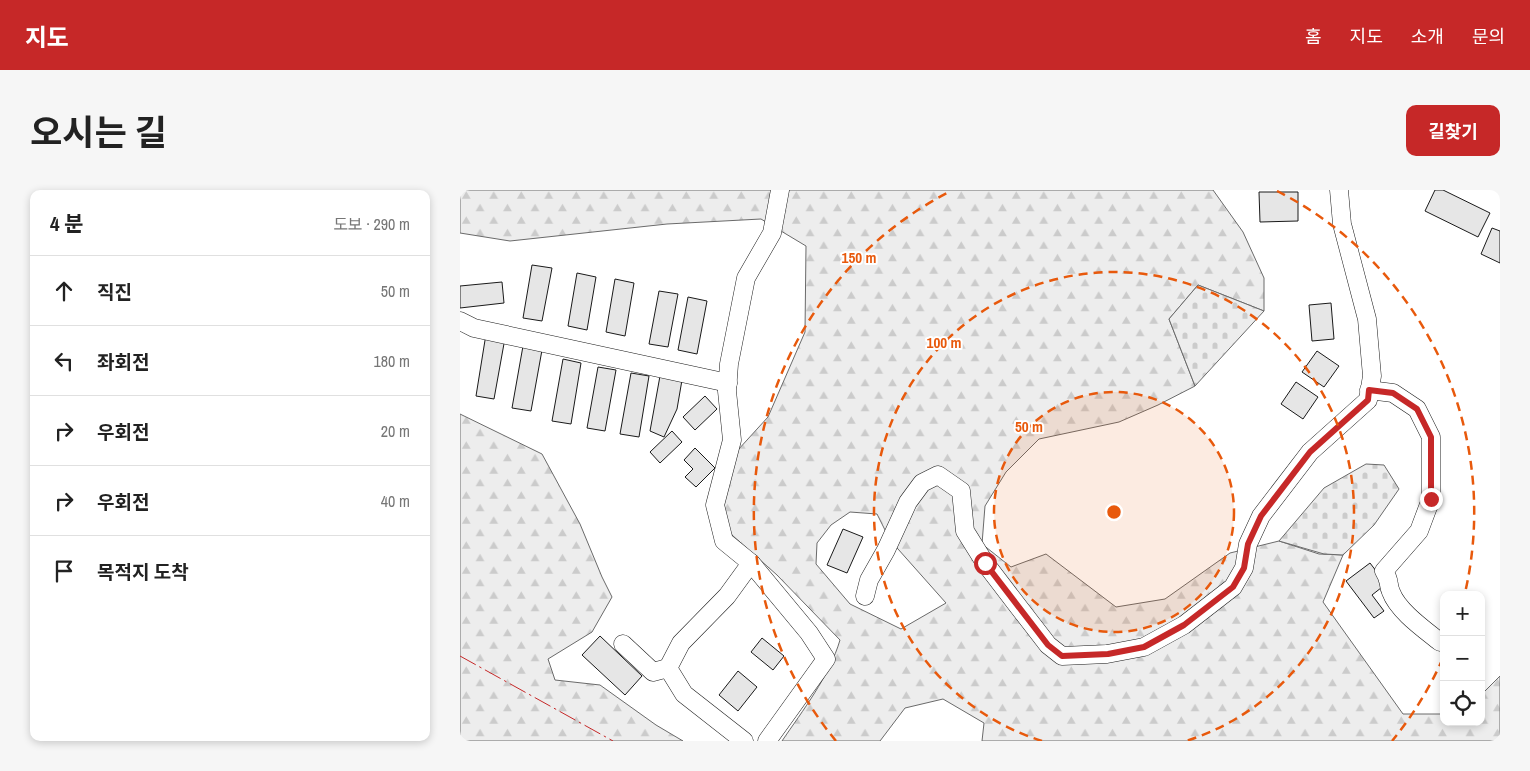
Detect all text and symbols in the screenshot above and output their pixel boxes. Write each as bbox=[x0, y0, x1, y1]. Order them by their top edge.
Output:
text: 지도 bbox=[25, 21, 69, 53]
text: 홈 bbox=[1305, 24, 1322, 49]
text: 지도 bbox=[1350, 24, 1383, 49]
text: 소개 bbox=[1411, 24, 1444, 49]
text: 문의 bbox=[1472, 24, 1505, 49]
button: 길찾기 bbox=[1406, 105, 1500, 156]
text: 오시는 길 bbox=[30, 109, 167, 156]
text: 4 분 bbox=[50, 209, 84, 238]
text: 도보 · 290 m bbox=[333, 213, 410, 235]
text: 150 m bbox=[842, 247, 876, 268]
icon: ahead bbox=[50, 277, 78, 305]
text: 직진 bbox=[97, 279, 132, 305]
text: 50 m bbox=[381, 280, 410, 302]
text: 100 m bbox=[927, 332, 961, 353]
icon: left bbox=[50, 347, 78, 375]
text: 좌회전 bbox=[97, 349, 149, 375]
text: 180 m bbox=[374, 350, 410, 372]
text: 50 m bbox=[1015, 416, 1043, 437]
icon: right bbox=[50, 417, 78, 445]
text: 우회전 bbox=[97, 419, 149, 445]
text: 20 m bbox=[381, 420, 410, 442]
icon: right bbox=[50, 487, 78, 515]
route end bbox=[1420, 488, 1443, 511]
text: 우회전 bbox=[97, 489, 149, 515]
text: 40 m bbox=[381, 490, 410, 512]
centre of rings bbox=[1105, 503, 1123, 521]
route start bbox=[974, 552, 997, 575]
icon: arrive bbox=[50, 557, 78, 585]
text: 목적지 도착 bbox=[97, 559, 189, 585]
map controls bbox=[1440, 591, 1485, 726]
button: + bbox=[1440, 591, 1485, 636]
button: − bbox=[1440, 636, 1485, 681]
button: locate bbox=[1440, 681, 1485, 726]

